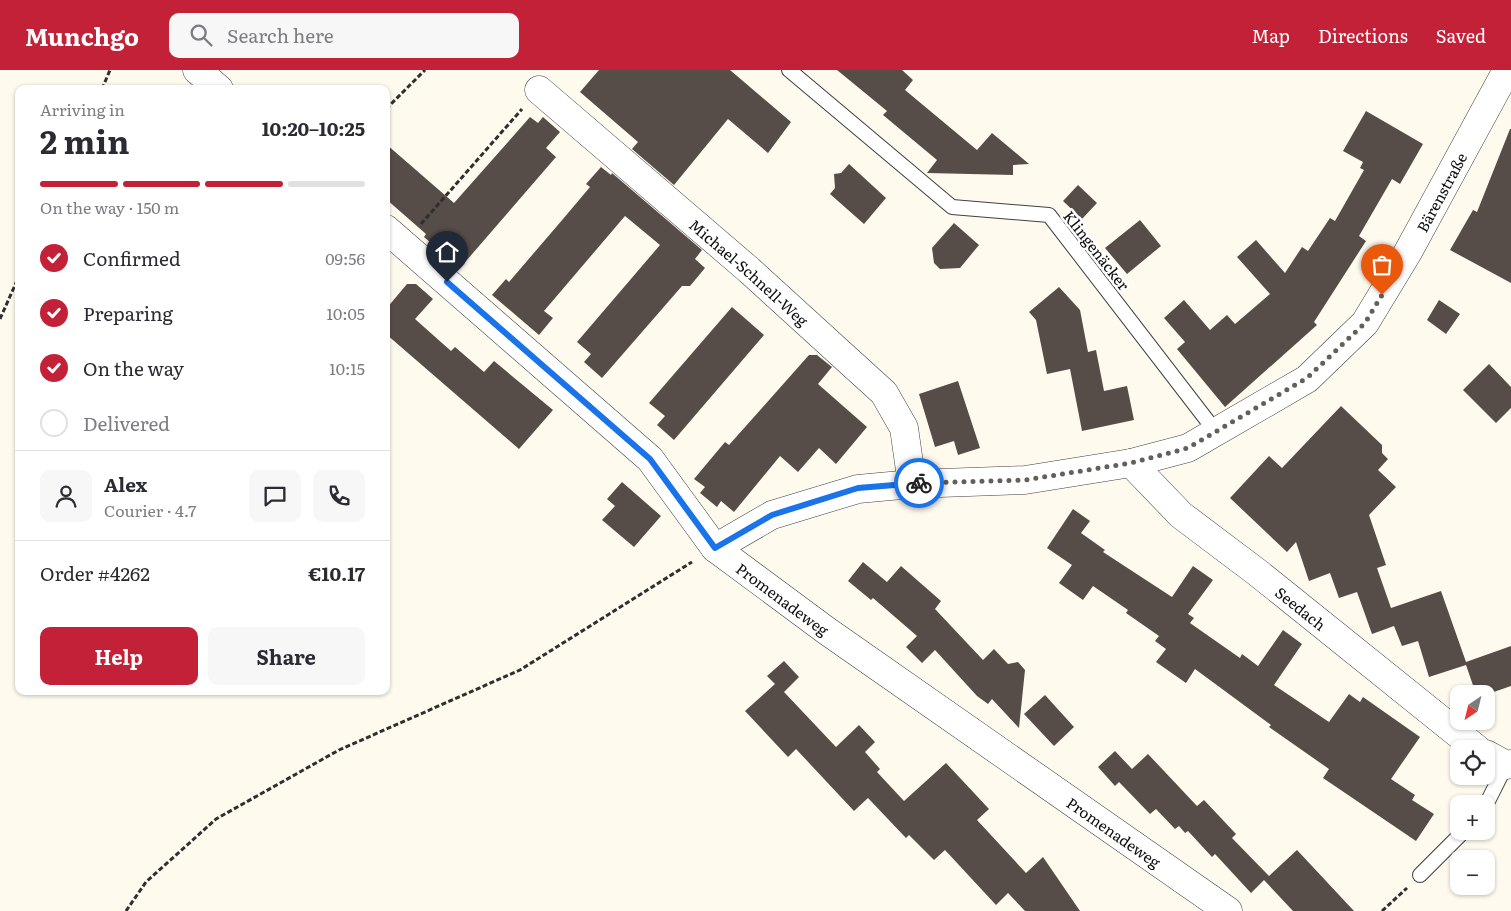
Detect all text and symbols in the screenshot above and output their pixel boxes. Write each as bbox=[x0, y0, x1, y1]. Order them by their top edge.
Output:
search box bbox=[169, 13, 519, 58]
text: Munchgo bbox=[25, 18, 139, 53]
icon: search bbox=[187, 21, 215, 49]
text: Search here bbox=[227, 21, 334, 49]
text: Map bbox=[1252, 22, 1290, 49]
text: Directions bbox=[1318, 22, 1408, 49]
text: Saved bbox=[1436, 22, 1486, 49]
text: Arriving in bbox=[40, 97, 125, 121]
text: 10:20–10:25 bbox=[262, 114, 365, 142]
text: 2 min bbox=[40, 116, 129, 164]
street label: Bärenstraße bbox=[1410, 148, 1472, 236]
text: On the way · 150 m bbox=[40, 195, 179, 219]
street label: Klingenäcker bbox=[1058, 205, 1136, 295]
street label: Michael-Schnell-Weg bbox=[685, 213, 815, 331]
pin bbox=[426, 231, 468, 282]
icon: home bbox=[433, 238, 461, 266]
icon: check bbox=[40, 244, 68, 272]
text: Confirmed bbox=[83, 244, 181, 272]
pin bbox=[1361, 244, 1403, 295]
text: 09:56 bbox=[325, 246, 365, 270]
icon: bag bbox=[1368, 251, 1396, 279]
icon: check bbox=[40, 299, 68, 327]
text: Preparing bbox=[83, 299, 173, 327]
text: 10:05 bbox=[327, 301, 365, 325]
icon: check bbox=[40, 354, 68, 382]
text: On the way bbox=[83, 354, 184, 382]
text: 10:15 bbox=[329, 356, 365, 380]
text: Delivered bbox=[83, 409, 170, 437]
courier bbox=[894, 458, 944, 508]
icon: bike bbox=[905, 469, 933, 497]
button: person bbox=[40, 470, 92, 522]
text: Alex bbox=[104, 470, 147, 498]
button: chat bbox=[249, 470, 301, 522]
button: phone bbox=[313, 470, 365, 522]
text: Courier · 4.7 bbox=[104, 498, 196, 522]
street label: Promenadeweg bbox=[732, 556, 835, 641]
text: Order #4262 bbox=[40, 559, 150, 587]
text: €10.17 bbox=[308, 559, 365, 587]
street label: Seedach bbox=[1271, 580, 1332, 635]
button: Help bbox=[40, 627, 198, 685]
button: Share bbox=[208, 627, 365, 685]
north arrow bbox=[1450, 685, 1495, 730]
map controls bbox=[1450, 685, 1495, 895]
button: locate bbox=[1450, 740, 1495, 785]
street label: Promenadeweg bbox=[1062, 791, 1166, 873]
button: + bbox=[1450, 795, 1495, 840]
button: − bbox=[1450, 850, 1495, 895]

